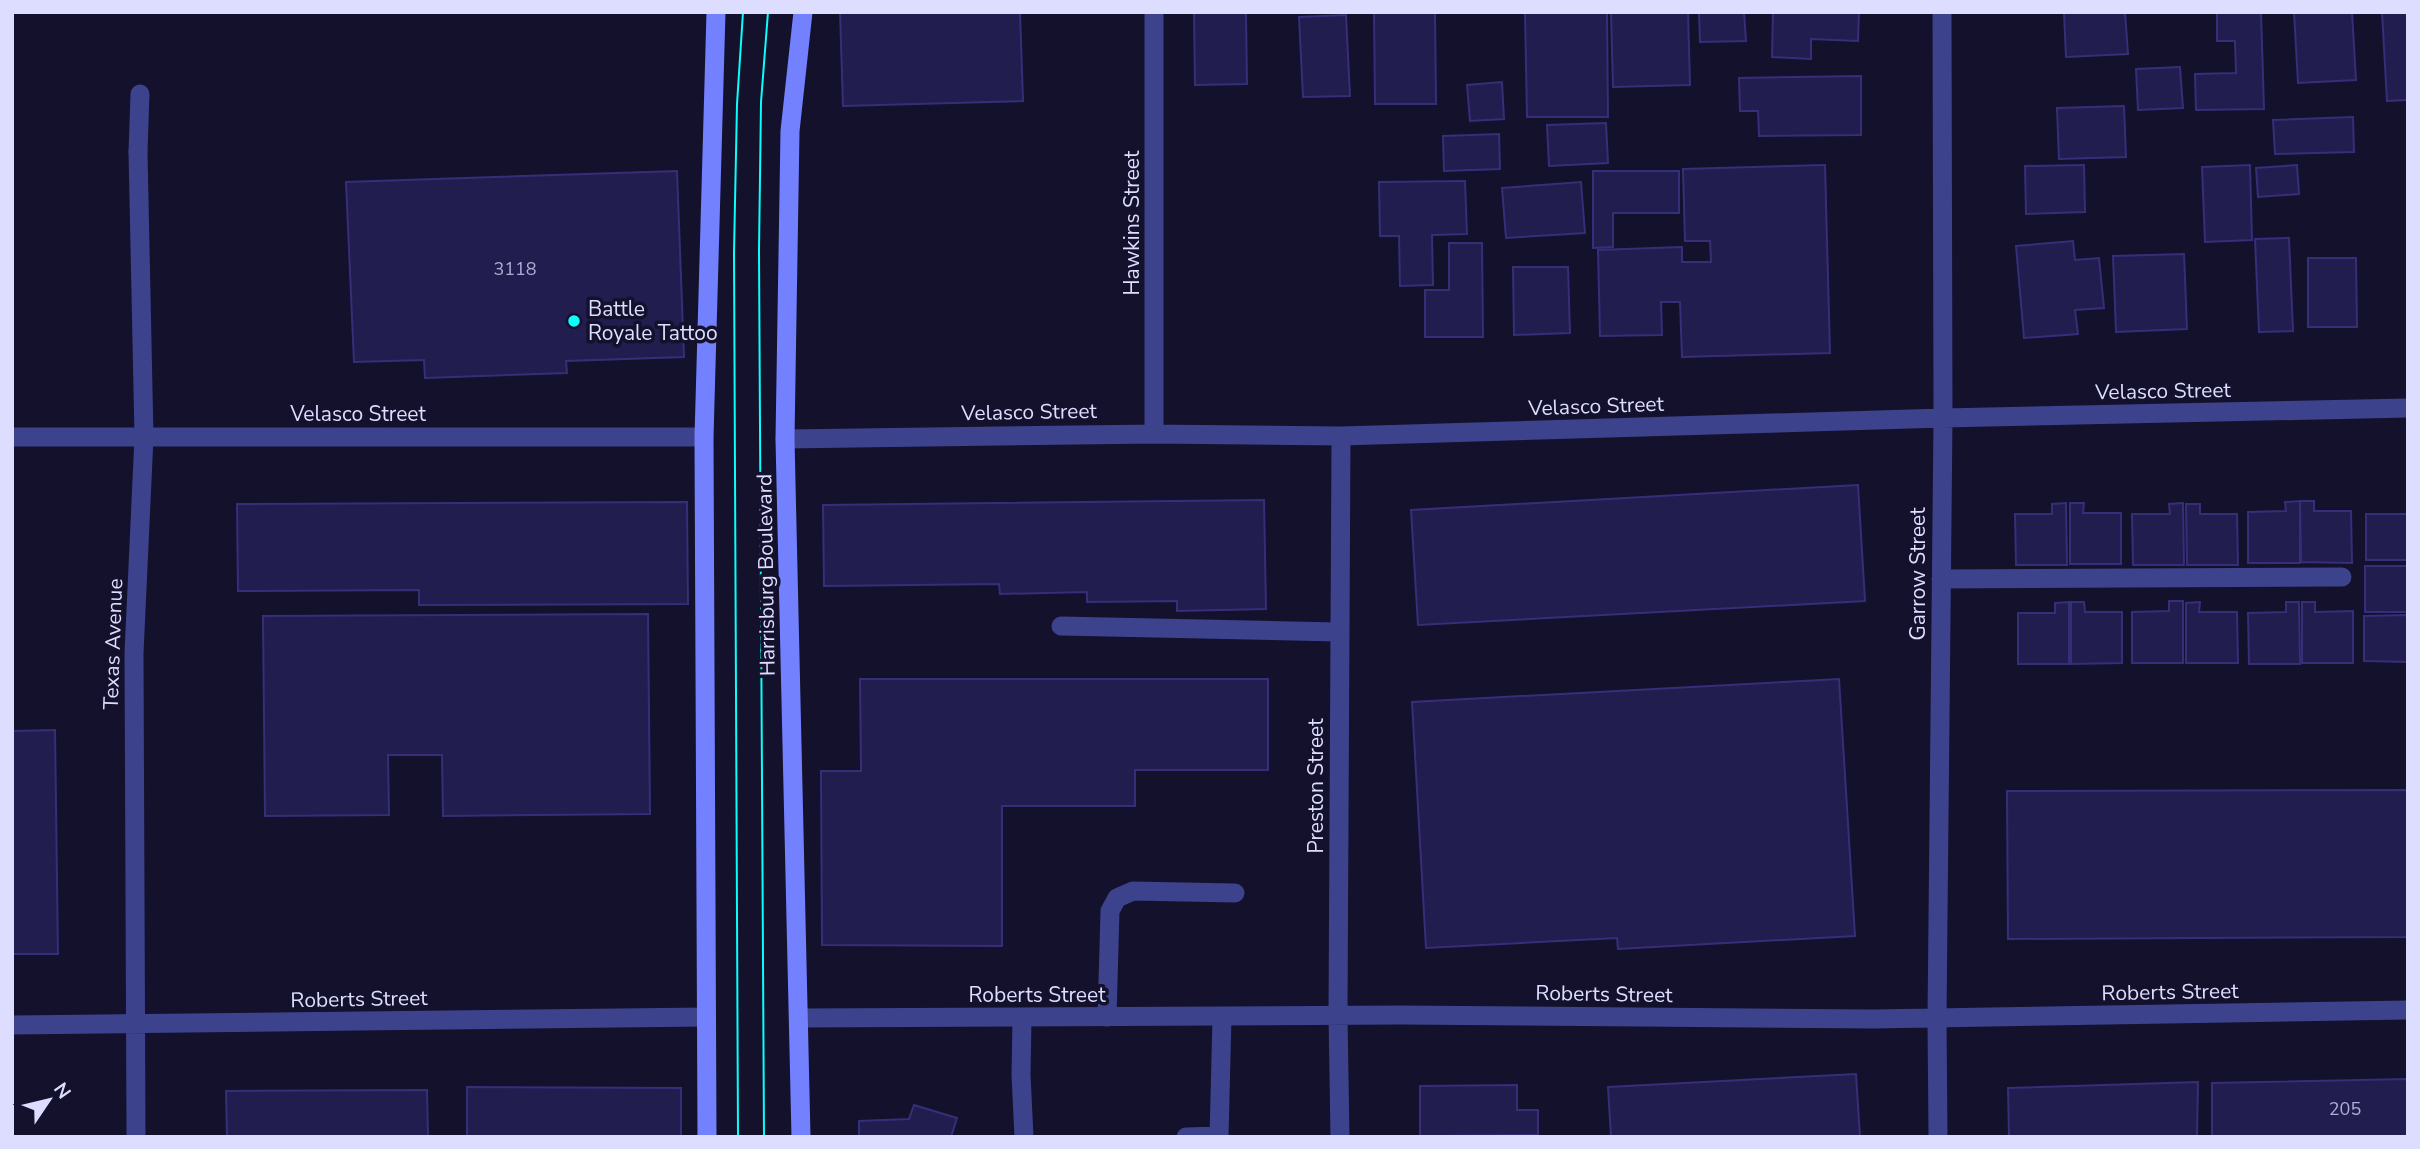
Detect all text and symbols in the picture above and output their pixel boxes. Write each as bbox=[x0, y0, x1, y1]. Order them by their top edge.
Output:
street label: Hawkins Street bbox=[1118, 150, 1146, 295]
house number: 3118 bbox=[493, 257, 537, 281]
place label: Battle Royale Tattoo bbox=[588, 295, 718, 347]
marker: Battle Royale Tattoo bbox=[566, 313, 582, 329]
street label: Velasco Street bbox=[2094, 376, 2232, 406]
street label: Velasco Street bbox=[1527, 390, 1665, 422]
street label: Velasco Street bbox=[960, 397, 1098, 427]
street label: Velasco Street bbox=[289, 400, 427, 428]
street label: Harrisburg Boulevard bbox=[750, 474, 782, 676]
street label: Garrow Street bbox=[1904, 507, 1932, 641]
street label: Texas Avenue bbox=[97, 578, 129, 710]
street label: Preston Street bbox=[1302, 718, 1330, 854]
street label: Roberts Street bbox=[2101, 977, 2239, 1007]
street label: Roberts Street bbox=[1535, 979, 1673, 1009]
street label: Roberts Street bbox=[968, 981, 1106, 1009]
street label: Roberts Street bbox=[290, 984, 428, 1014]
north arrow bbox=[14, 1065, 84, 1135]
text: N bbox=[47, 1078, 77, 1104]
house number: 205 bbox=[2329, 1097, 2361, 1121]

